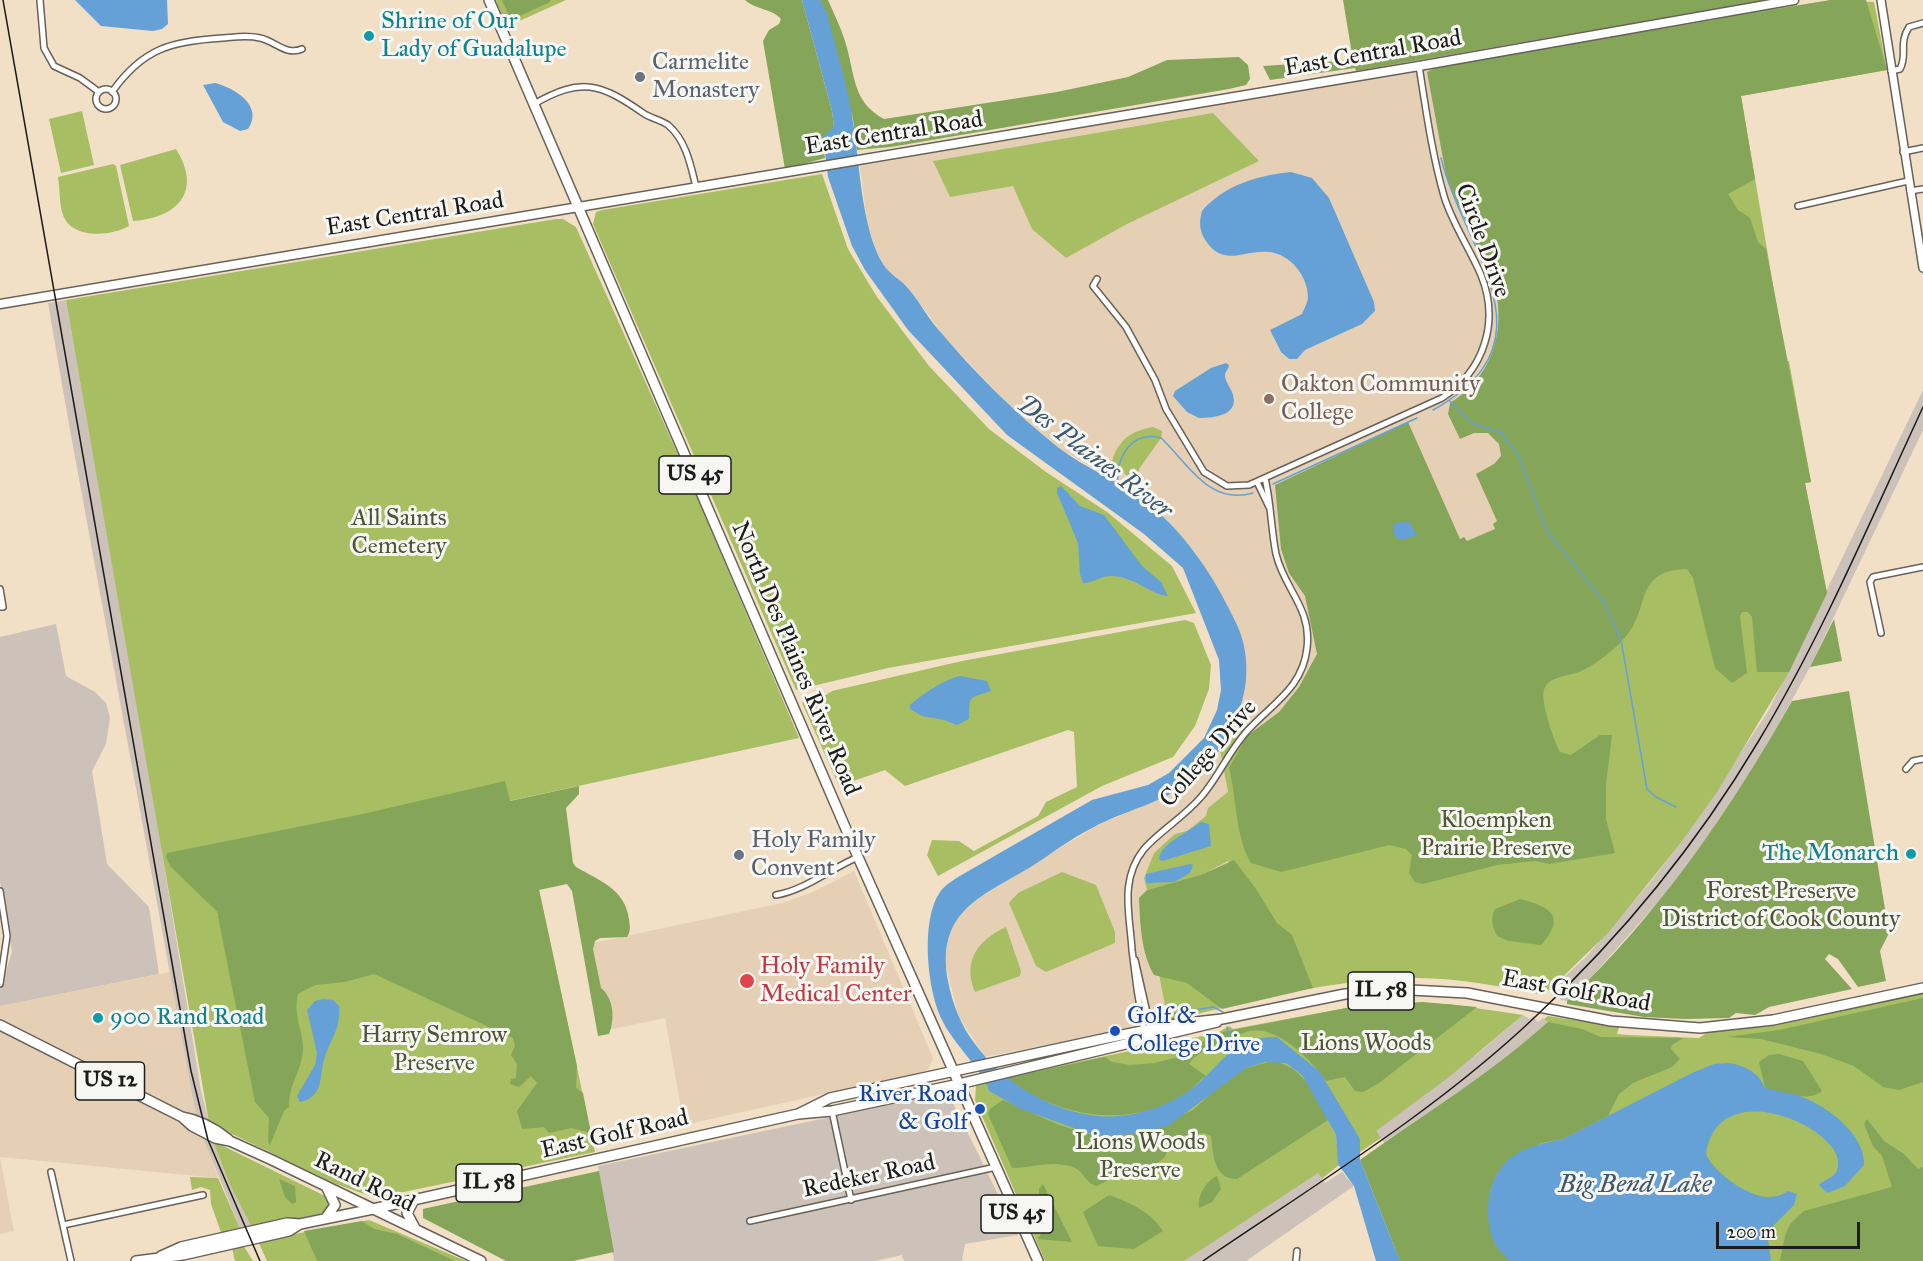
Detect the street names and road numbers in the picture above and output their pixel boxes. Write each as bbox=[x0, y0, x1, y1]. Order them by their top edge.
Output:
street label: East Central Road bbox=[1282, 24, 1464, 84]
street label: East Central Road bbox=[803, 106, 985, 162]
street label: Circle Drive bbox=[1448, 180, 1516, 302]
street label: East Central Road bbox=[324, 187, 506, 243]
road number: US 45 bbox=[659, 456, 731, 494]
street label: North Des Plaines River Road bbox=[724, 518, 866, 800]
street label: College Drive bbox=[1154, 694, 1264, 814]
street label: East Golf Road bbox=[1499, 965, 1653, 1019]
road number: IL 58 bbox=[1348, 972, 1414, 1010]
road number: US 12 bbox=[76, 1062, 144, 1100]
street label: East Golf Road bbox=[539, 1104, 691, 1166]
street label: Rand Road bbox=[309, 1146, 419, 1220]
street label: Redeker Road bbox=[800, 1149, 938, 1205]
road number: IL 58 bbox=[456, 1164, 522, 1202]
road number: US 45 bbox=[981, 1195, 1053, 1233]

